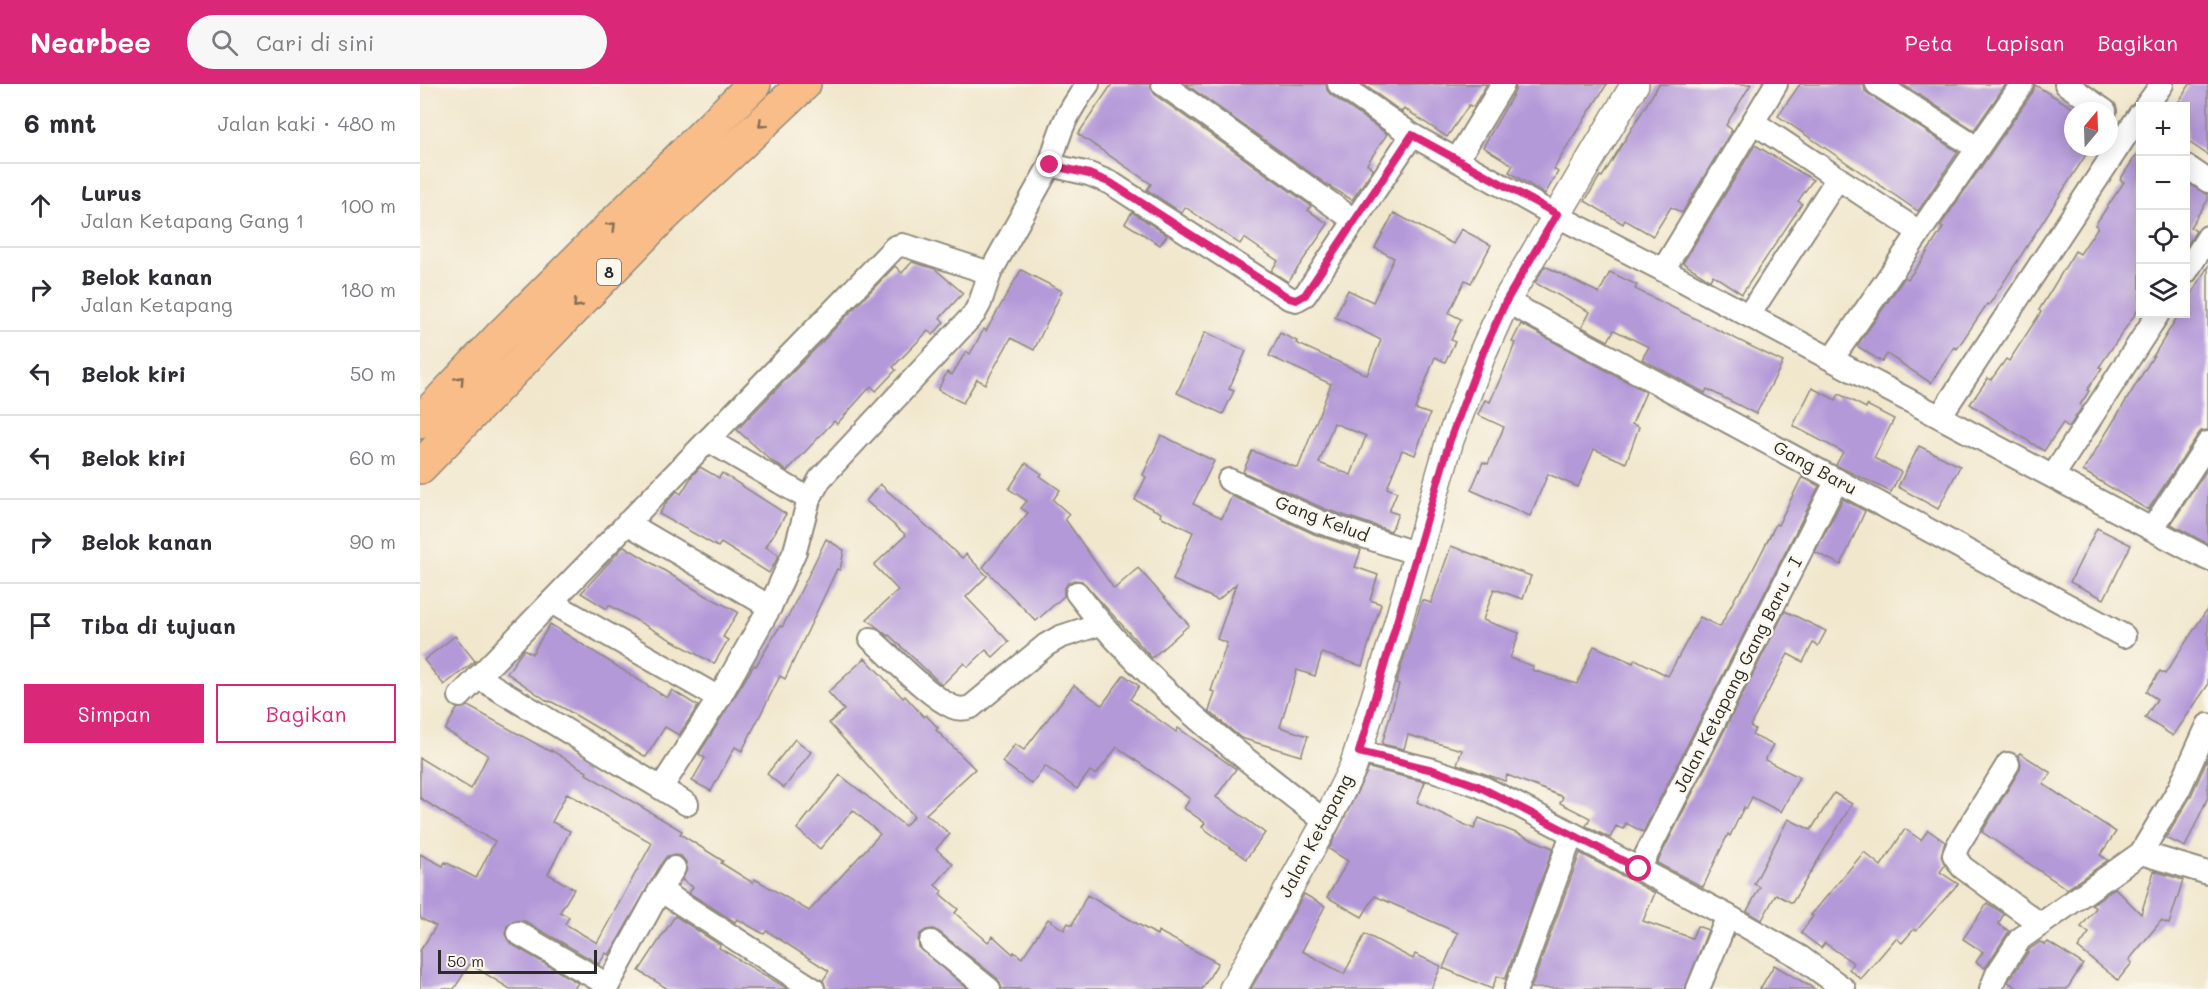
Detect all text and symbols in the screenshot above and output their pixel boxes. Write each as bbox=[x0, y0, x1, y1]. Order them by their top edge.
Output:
search box bbox=[187, 15, 607, 69]
text: Nearbee bbox=[30, 24, 151, 60]
icon: search bbox=[208, 26, 241, 59]
text: Cari di sini bbox=[256, 28, 374, 57]
text: Peta bbox=[1905, 29, 1953, 56]
text: Lapisan bbox=[1986, 29, 2064, 56]
text: Bagikan bbox=[2097, 29, 2178, 56]
north arrow bbox=[2064, 102, 2118, 156]
map controls bbox=[2136, 102, 2190, 318]
button: + bbox=[2136, 102, 2190, 156]
text: 6 mnt bbox=[24, 106, 96, 140]
text: Jalan kaki · 480 m bbox=[218, 110, 396, 136]
one-way arrow bbox=[758, 117, 768, 128]
route end bbox=[1036, 151, 1062, 177]
button: − bbox=[2136, 156, 2190, 210]
text: Lurus bbox=[81, 178, 142, 207]
icon: ahead bbox=[24, 189, 57, 222]
text: 100 m bbox=[340, 192, 396, 218]
text: Jalan Ketapang Gang 1 bbox=[81, 207, 304, 233]
button: locate bbox=[2136, 210, 2190, 264]
one-way arrow bbox=[604, 222, 615, 233]
road number: 8 bbox=[597, 259, 621, 285]
text: Belok kanan bbox=[81, 262, 212, 291]
button: layers bbox=[2136, 264, 2190, 318]
icon: right bbox=[24, 273, 57, 306]
text: 180 m bbox=[340, 276, 396, 302]
text: Jalan Ketapang bbox=[81, 291, 233, 317]
one-way arrow bbox=[574, 297, 585, 308]
icon: left bbox=[24, 357, 57, 390]
text: Belok kiri bbox=[81, 359, 186, 388]
text: 50 m bbox=[350, 360, 396, 386]
one-way arrow bbox=[453, 376, 464, 386]
street label: Gang Baru bbox=[1769, 434, 1862, 500]
icon: left bbox=[24, 441, 57, 474]
text: Belok kiri bbox=[81, 443, 186, 472]
text: 60 m bbox=[349, 444, 396, 470]
street label: Gang Kelud bbox=[1272, 489, 1373, 547]
icon: right bbox=[24, 525, 57, 558]
text: Belok kanan bbox=[81, 527, 212, 556]
text: 90 m bbox=[350, 528, 396, 554]
street label: Jalan Ketapang Gang Baru - I bbox=[1667, 553, 1807, 796]
icon: arrive bbox=[24, 609, 57, 642]
text: Tiba di tujuan bbox=[81, 611, 236, 640]
button: Simpan bbox=[24, 684, 204, 743]
button: Bagikan bbox=[216, 684, 396, 743]
street label: Jalan Ketapang bbox=[1272, 770, 1358, 901]
route start bbox=[1625, 855, 1651, 881]
scale bar bbox=[438, 947, 597, 974]
text: 50 m bbox=[447, 950, 484, 971]

